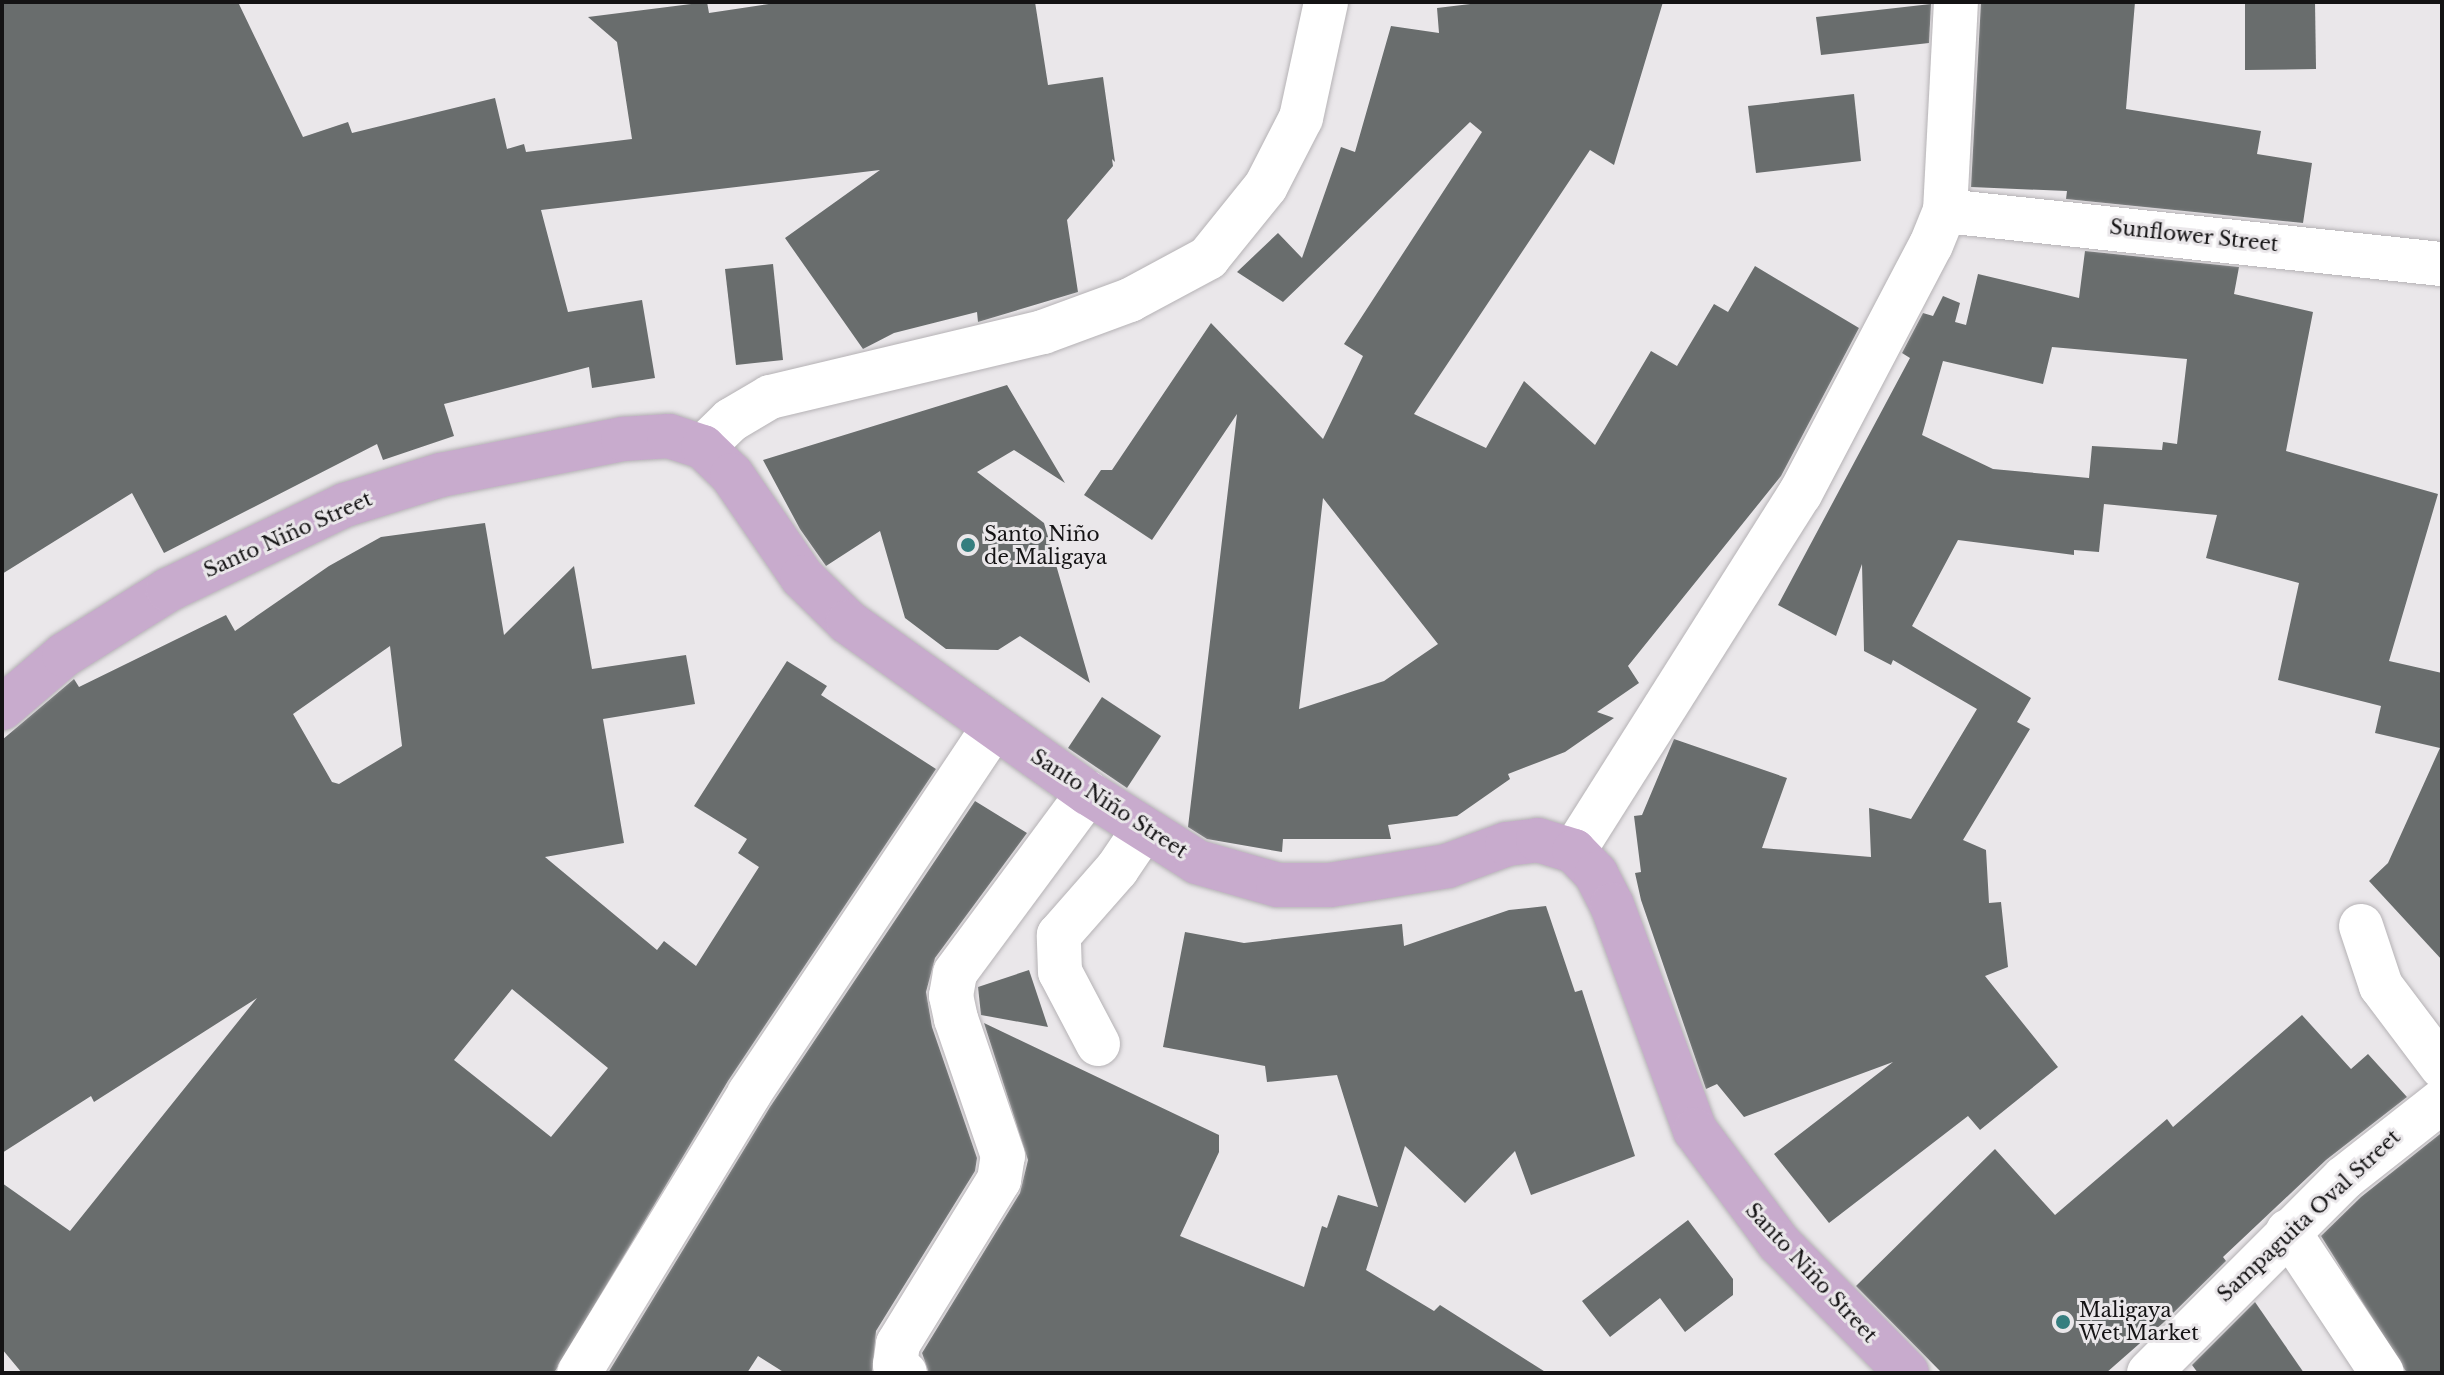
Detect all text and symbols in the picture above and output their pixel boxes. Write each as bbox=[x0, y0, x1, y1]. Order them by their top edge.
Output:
street label: Sunflower Street bbox=[2108, 215, 2280, 257]
street label: Santo Niño Street bbox=[200, 487, 376, 583]
place label: Santo Niño de Maligaya bbox=[984, 522, 1107, 569]
marker: Santo Niño de Maligaya bbox=[959, 536, 977, 554]
street label: Santo Niño Street bbox=[1026, 745, 1192, 863]
street label: Sampaguita Oval Street bbox=[2213, 1125, 2405, 1307]
street label: Santo Niño Street bbox=[1740, 1198, 1882, 1348]
place label: Maligaya Wet Market bbox=[2079, 1298, 2199, 1345]
marker: Maligaya Wet Market bbox=[2054, 1313, 2072, 1331]

